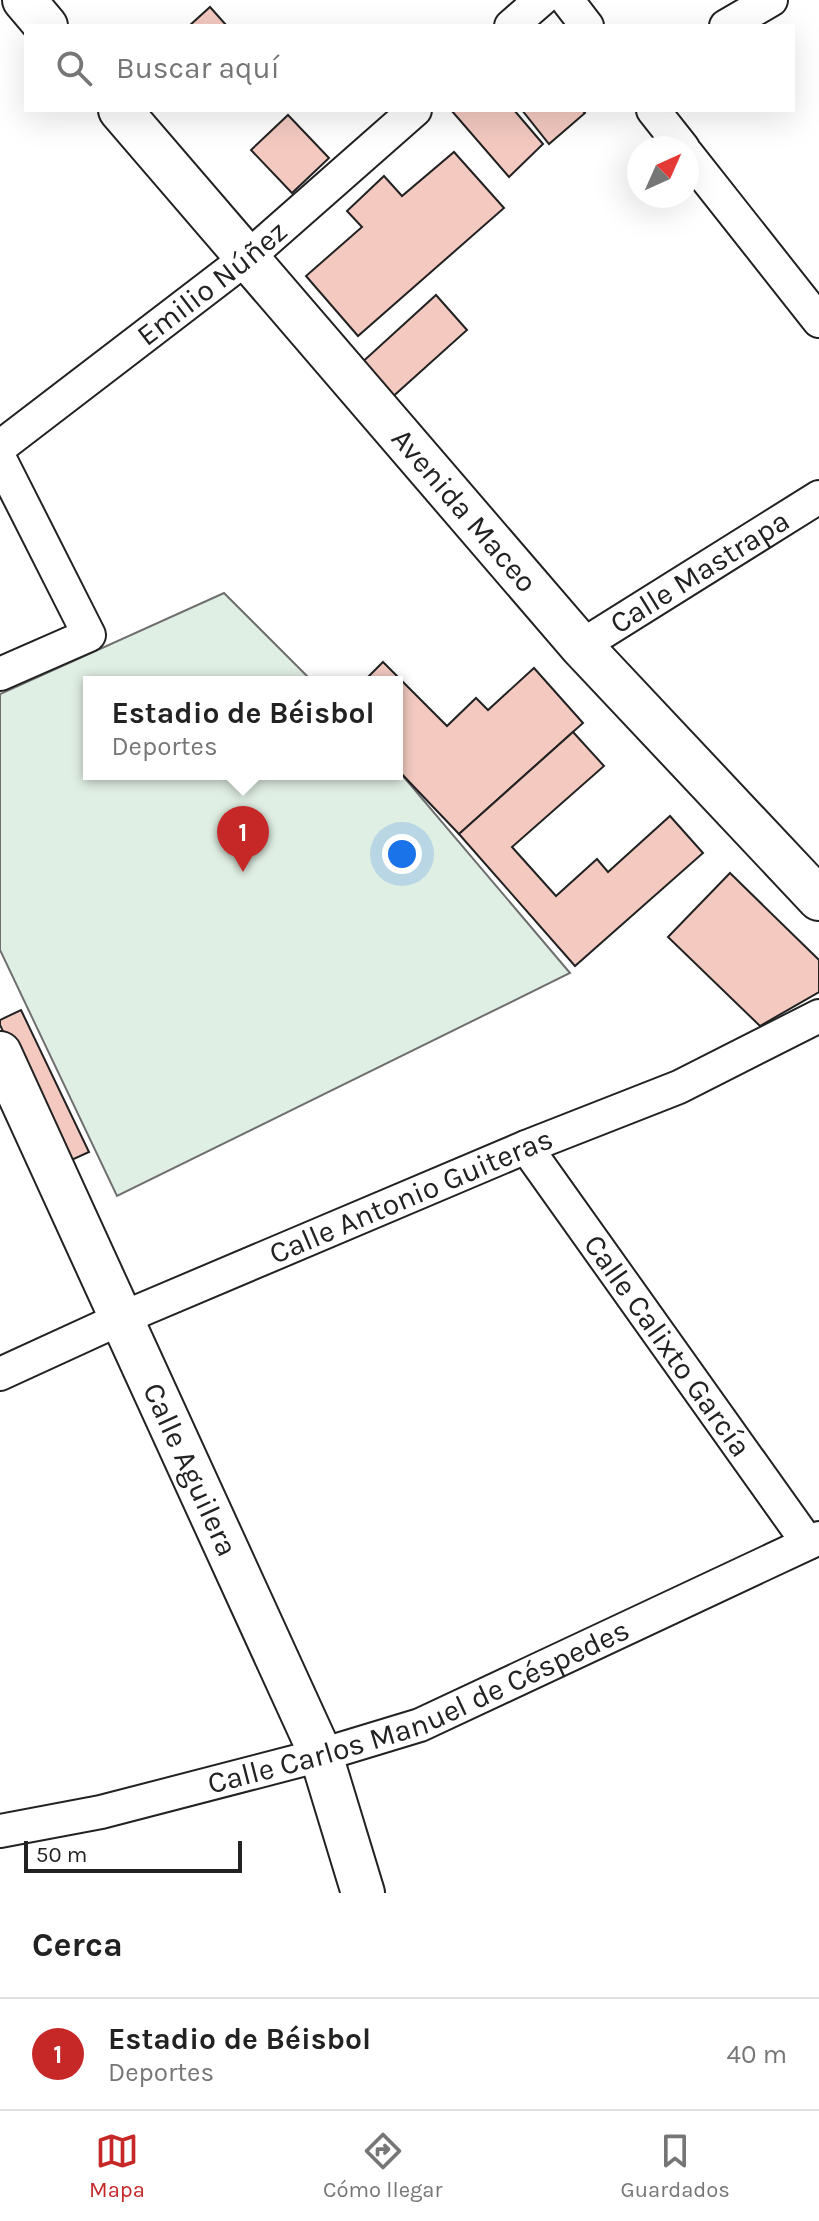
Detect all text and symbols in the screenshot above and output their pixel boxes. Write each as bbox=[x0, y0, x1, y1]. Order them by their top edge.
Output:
search box bbox=[24, 24, 795, 112]
icon: search bbox=[52, 46, 96, 90]
text: Buscar aquí bbox=[116, 50, 280, 86]
north arrow bbox=[627, 136, 699, 208]
street label: Emilio Núñez bbox=[130, 213, 295, 353]
street label: Avenida Maceo bbox=[384, 421, 545, 600]
street label: Calle Mastrapa bbox=[603, 502, 796, 641]
popup bbox=[83, 676, 403, 780]
text: Estadio de Béisbol bbox=[111, 695, 375, 731]
text: Deportes bbox=[111, 731, 218, 762]
pin: 1 bbox=[217, 806, 269, 872]
your location bbox=[382, 834, 422, 874]
street label: Calle Antonio Guiteras bbox=[264, 1120, 558, 1272]
street label: Calle Calixto García bbox=[576, 1228, 759, 1464]
street label: Calle Aguilera bbox=[135, 1377, 246, 1562]
street label: Calle Carlos Manuel de Céspedes bbox=[204, 1612, 635, 1802]
scale bar bbox=[24, 1837, 242, 1873]
text: 50 m bbox=[36, 1842, 87, 1868]
text: Cerca bbox=[32, 1925, 123, 1965]
text: Estadio de Béisbol bbox=[108, 2021, 371, 2057]
text: 1 bbox=[53, 2039, 63, 2070]
text: 40 m bbox=[727, 2039, 787, 2070]
text: Deportes bbox=[108, 2057, 214, 2088]
tab: Mapa bbox=[89, 2129, 145, 2203]
tab: Cómo llegar bbox=[323, 2129, 442, 2203]
tab: Guardados bbox=[621, 2129, 730, 2203]

